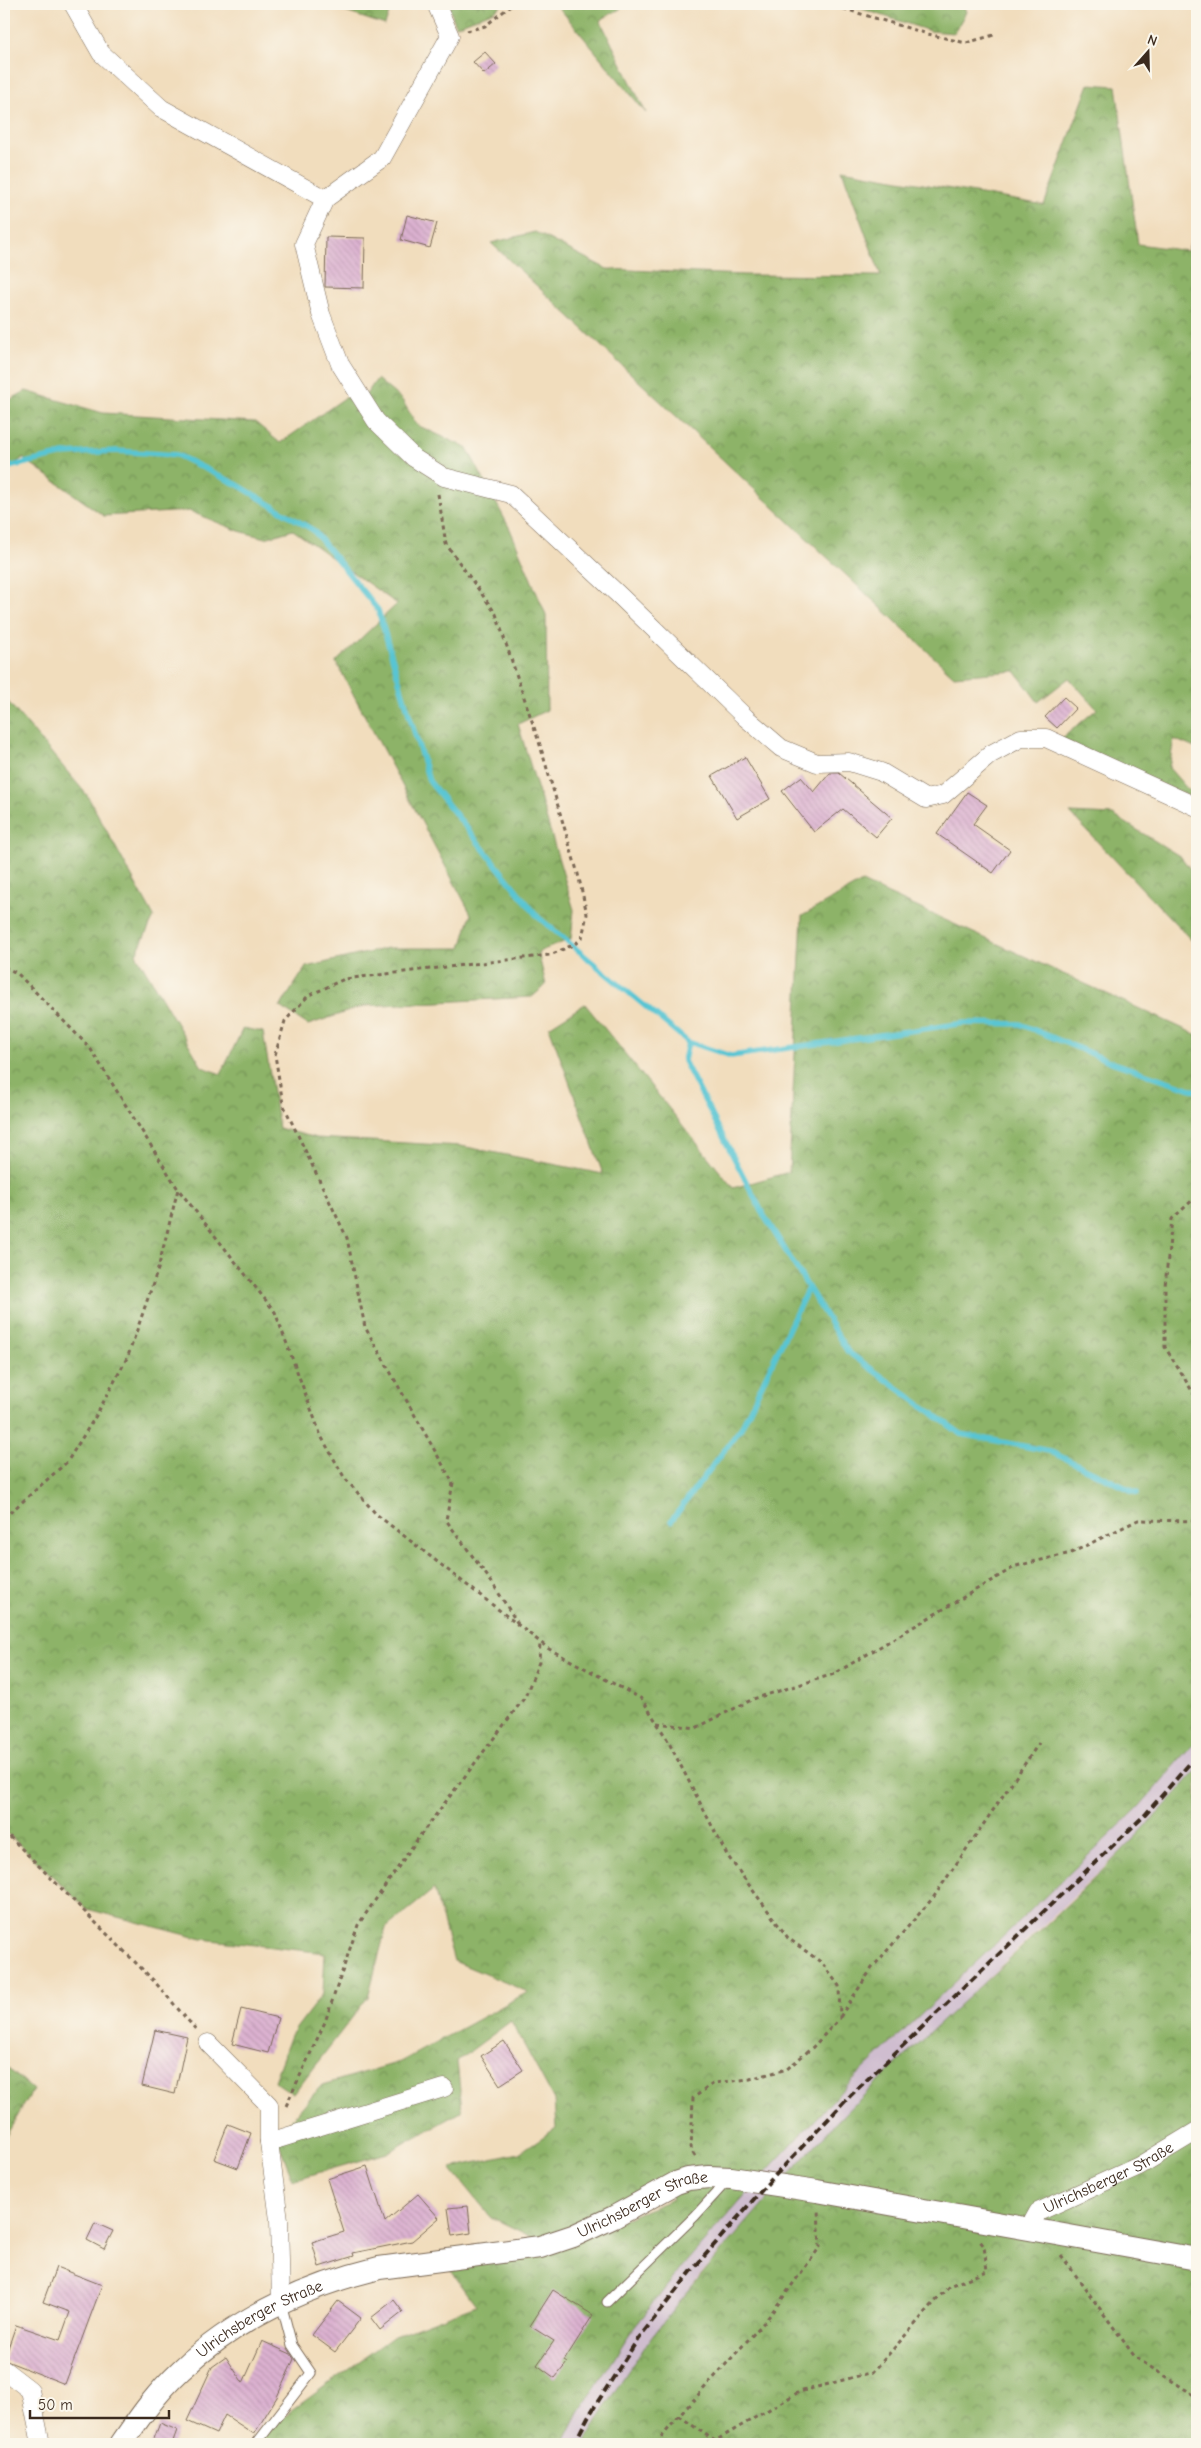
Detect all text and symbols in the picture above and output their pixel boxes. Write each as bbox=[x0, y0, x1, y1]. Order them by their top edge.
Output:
north arrow bbox=[1124, 28, 1174, 78]
text: N bbox=[1145, 31, 1159, 50]
street label: Ulrichsberger Straße bbox=[1041, 2138, 1177, 2217]
street label: Ulrichsberger Straße bbox=[575, 2168, 709, 2242]
street label: Ulrichsberger Straße bbox=[193, 2277, 325, 2362]
scale bar bbox=[30, 2388, 169, 2420]
text: 50 m bbox=[38, 2396, 73, 2414]

